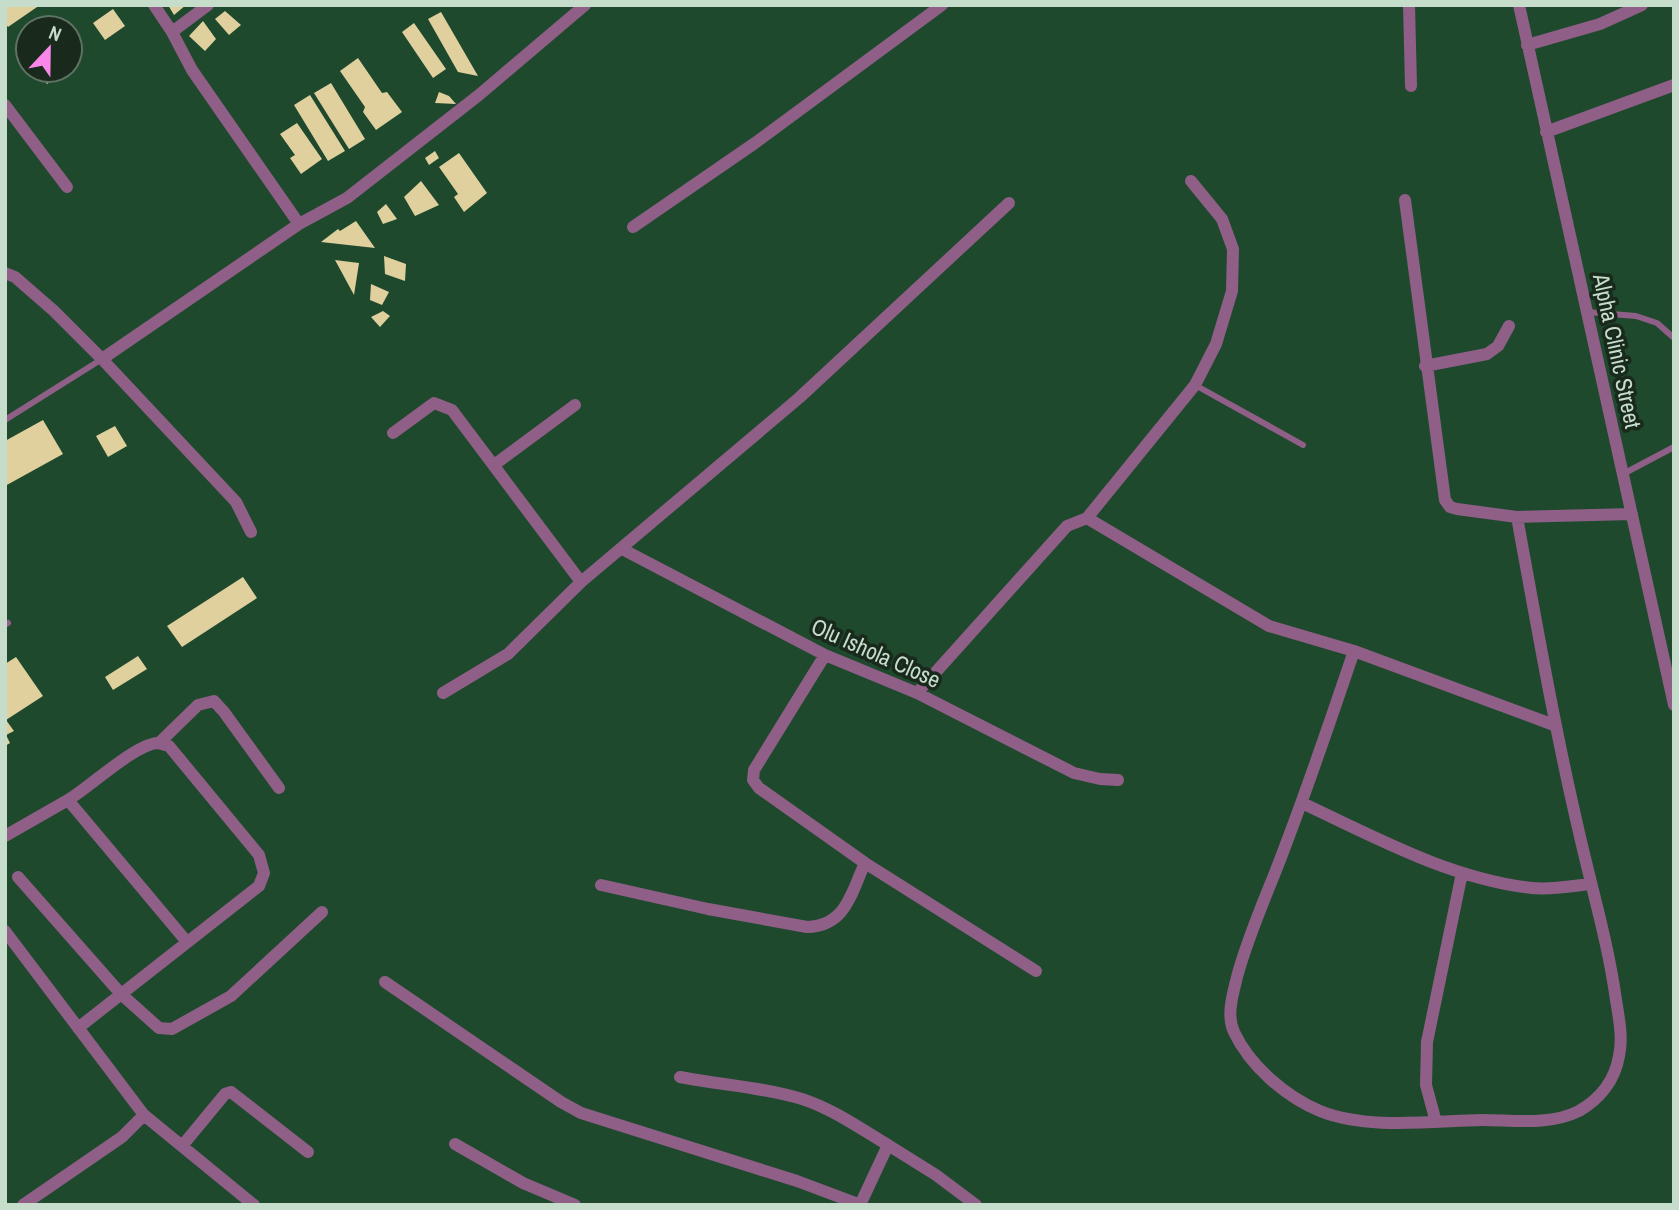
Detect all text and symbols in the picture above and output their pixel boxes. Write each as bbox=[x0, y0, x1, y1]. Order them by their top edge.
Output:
north arrow bbox=[14, 14, 84, 84]
text: N bbox=[45, 19, 65, 47]
street label: Alpha Clinic Street bbox=[1586, 270, 1649, 431]
street label: Olu Ishola Close bbox=[807, 610, 946, 695]

